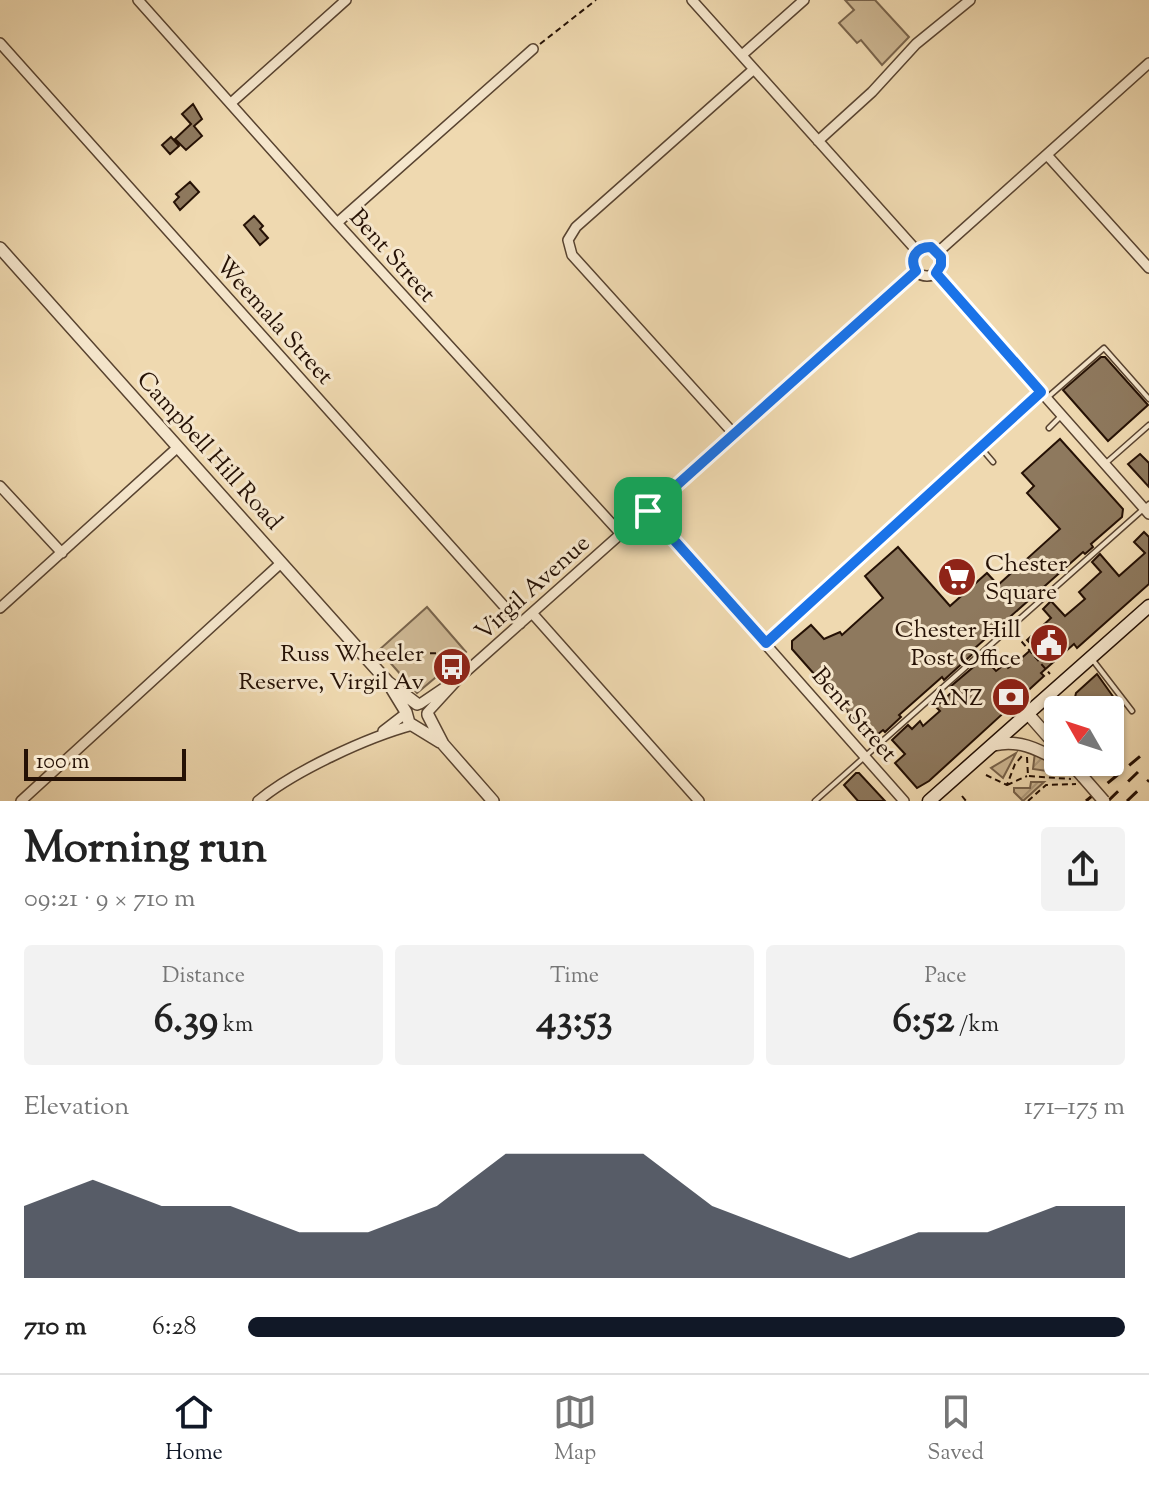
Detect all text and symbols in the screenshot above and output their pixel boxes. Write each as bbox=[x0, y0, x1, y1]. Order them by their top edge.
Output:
street label: Bent Street bbox=[340, 202, 443, 311]
street label: Weemala Street bbox=[207, 250, 340, 393]
street label: Campbell Hill Road bbox=[128, 364, 290, 539]
pin bbox=[614, 477, 682, 545]
icon: arrive bbox=[626, 489, 670, 533]
street label: Virgil Avenue bbox=[468, 528, 598, 649]
place label: Chester Square bbox=[985, 548, 1067, 610]
supermarket icon: Chester Square bbox=[936, 556, 978, 598]
place label: Chester Hill Post Office bbox=[894, 614, 1021, 676]
public building icon: Chester Hill Post Office bbox=[1028, 622, 1070, 664]
place label: Russ Wheeler Reserve, Virgil Av bbox=[238, 638, 424, 700]
bus stop icon: Russ Wheeler Reserve, Virgil Av bbox=[431, 646, 473, 688]
street label: Bent Street bbox=[803, 661, 904, 770]
bank icon: ANZ bbox=[990, 676, 1032, 718]
place label: ANZ bbox=[931, 682, 983, 716]
north arrow bbox=[1044, 696, 1124, 776]
map controls bbox=[1044, 696, 1124, 776]
scale bar bbox=[24, 745, 186, 781]
text: 100 m bbox=[36, 747, 89, 779]
text: Morning run bbox=[24, 819, 267, 882]
button: share bbox=[1041, 827, 1125, 911]
text: 09:21 · 9 × 710 m bbox=[24, 881, 196, 918]
text: Distance bbox=[162, 961, 245, 993]
text: Time bbox=[550, 961, 599, 993]
text: Pace bbox=[924, 961, 967, 993]
text: 6.39 bbox=[154, 993, 218, 1050]
text: 43:53 bbox=[536, 993, 613, 1050]
text: 6:52 bbox=[892, 993, 954, 1050]
text: km bbox=[218, 1010, 253, 1042]
text: /km bbox=[954, 1010, 999, 1042]
text: Elevation bbox=[24, 1089, 129, 1126]
text: 171–175 m bbox=[1024, 1089, 1125, 1126]
text: 710 m bbox=[24, 1309, 86, 1346]
text: 6:28 bbox=[152, 1309, 197, 1346]
tab: Home bbox=[165, 1390, 223, 1470]
tab: Map bbox=[553, 1390, 597, 1470]
tab: Saved bbox=[927, 1390, 984, 1470]

